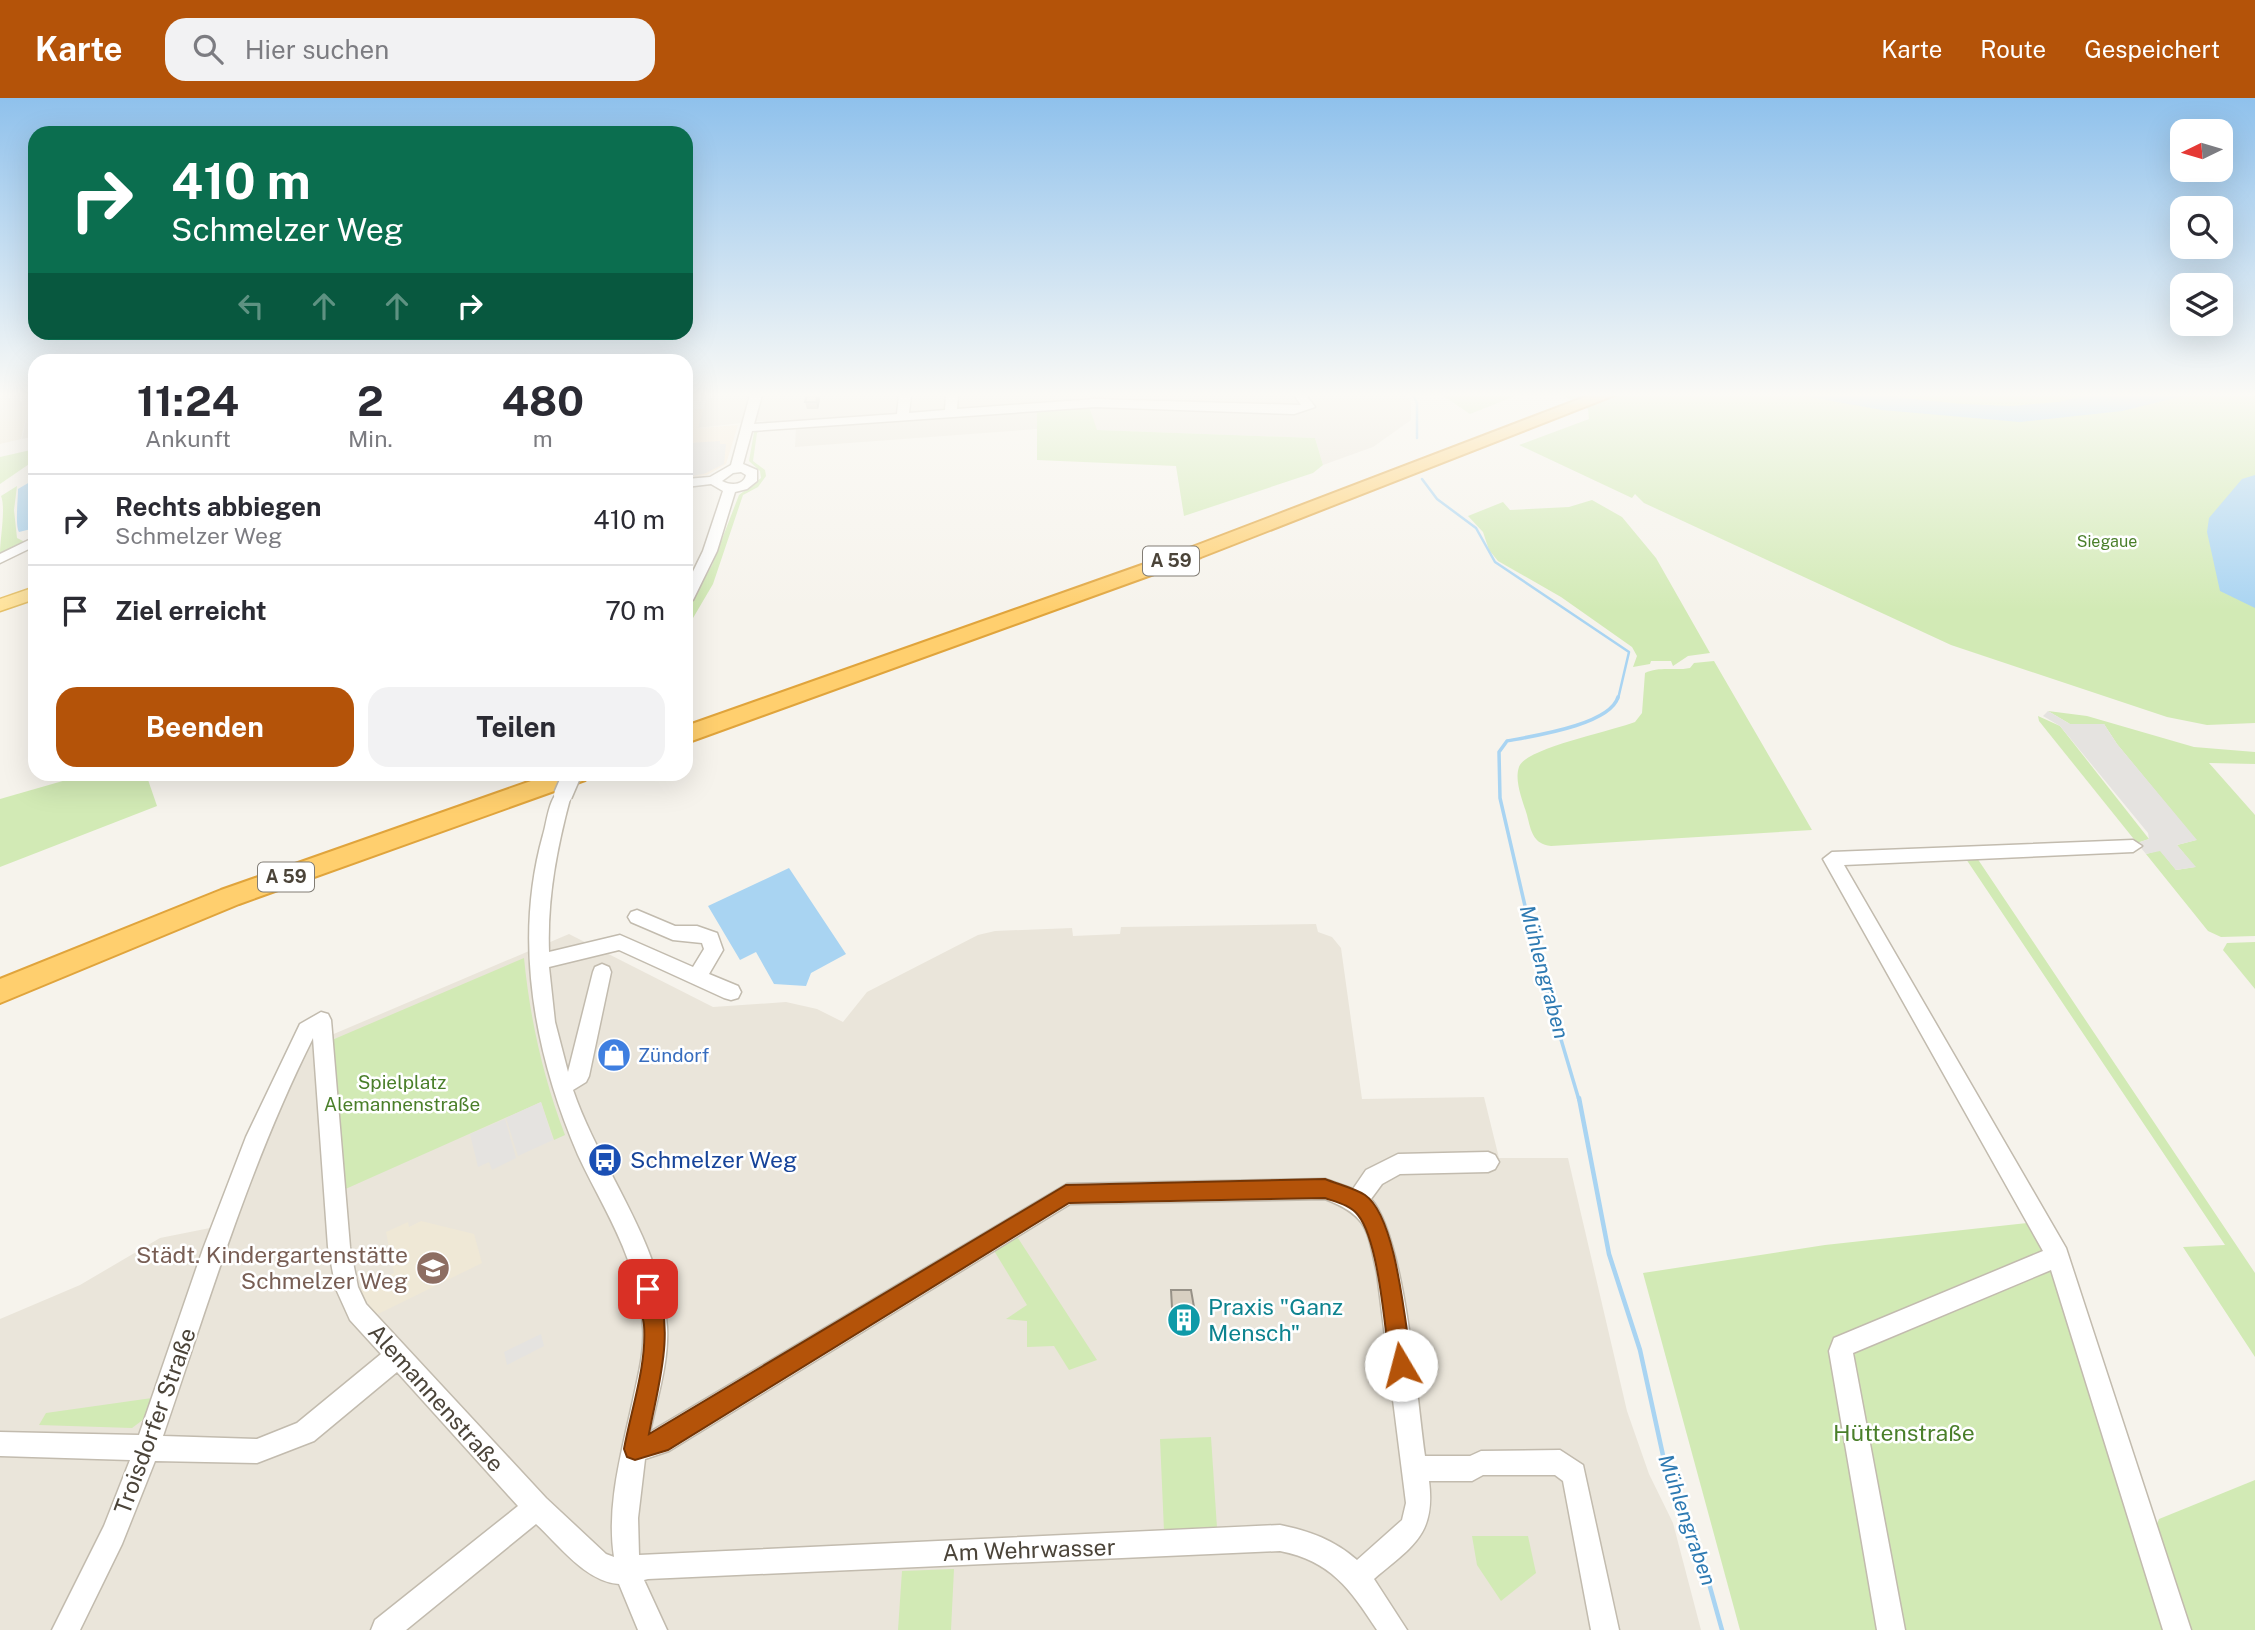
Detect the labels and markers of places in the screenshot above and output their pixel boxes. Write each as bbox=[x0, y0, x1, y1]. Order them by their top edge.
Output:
shop icon: Zündorf bbox=[595, 1036, 633, 1074]
place label: Zündorf bbox=[638, 1044, 709, 1066]
bus stop icon: Schmelzer Weg bbox=[586, 1141, 624, 1179]
place label: Schmelzer Weg bbox=[630, 1146, 797, 1173]
place label: Städt. Kindergartenstätte Schmelzer Weg bbox=[136, 1241, 408, 1294]
school or university icon: Städt. Kindergartenstätte Schmelzer Weg bbox=[414, 1249, 452, 1287]
pin bbox=[618, 1259, 678, 1319]
place label: Praxis "Ganz Mensch" bbox=[1208, 1293, 1343, 1346]
building icon: Praxis "Ganz Mensch" bbox=[1165, 1301, 1203, 1339]

